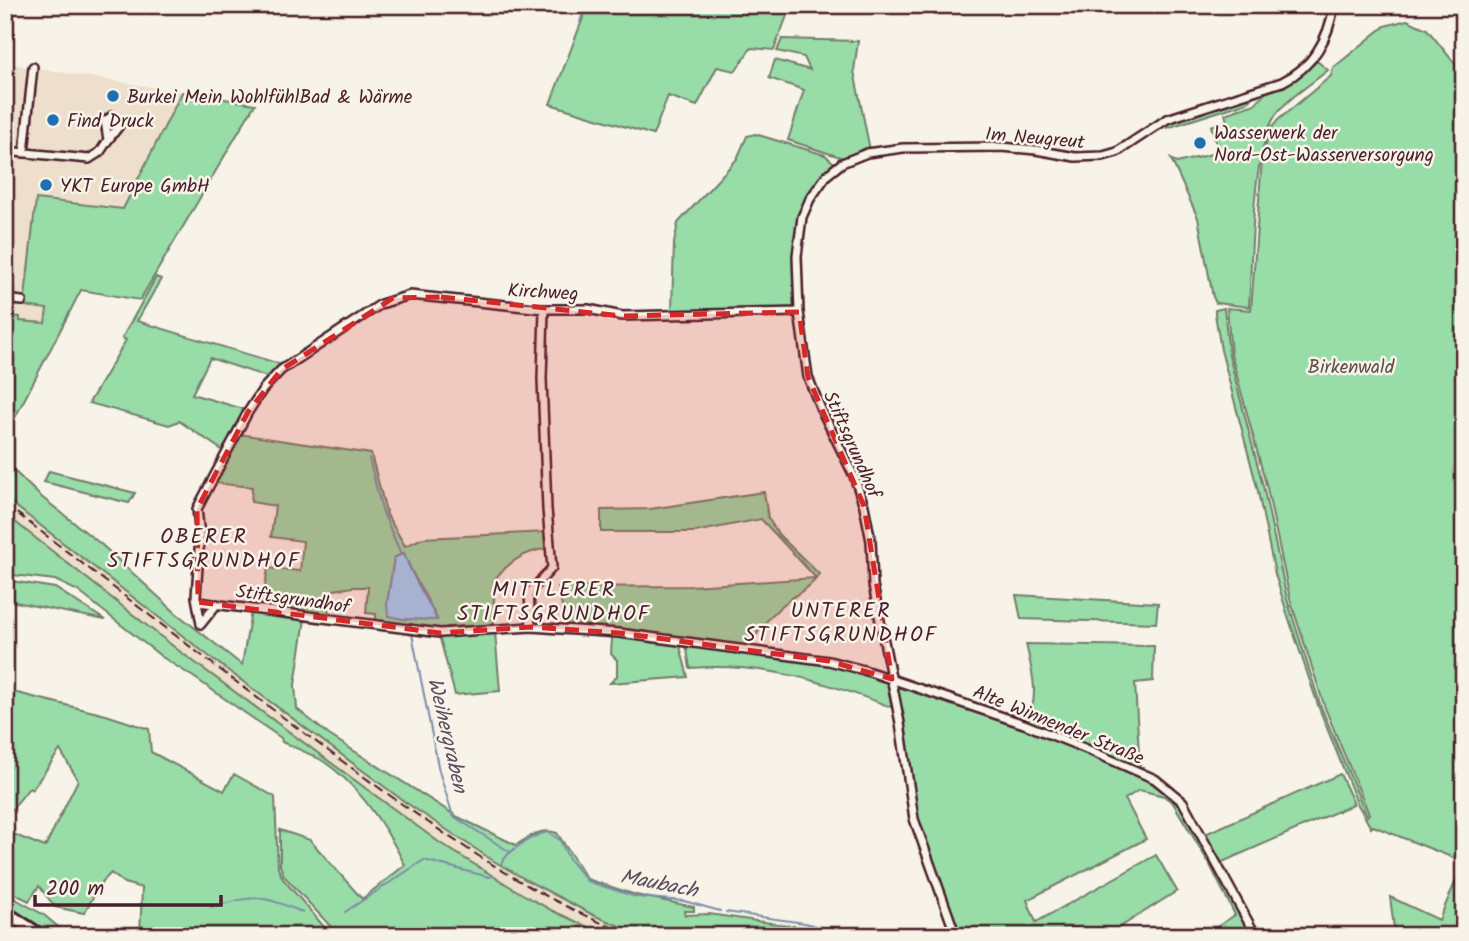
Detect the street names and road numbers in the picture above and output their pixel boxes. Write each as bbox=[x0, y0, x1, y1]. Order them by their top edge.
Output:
street label: Im Neugreut bbox=[984, 120, 1086, 158]
street label: Kirchweg bbox=[507, 276, 579, 310]
street label: Stiftsgrundhof bbox=[814, 386, 889, 505]
street label: Stiftsgrundhof bbox=[234, 577, 353, 623]
street label: Alte Winnender Straße bbox=[968, 678, 1149, 774]

